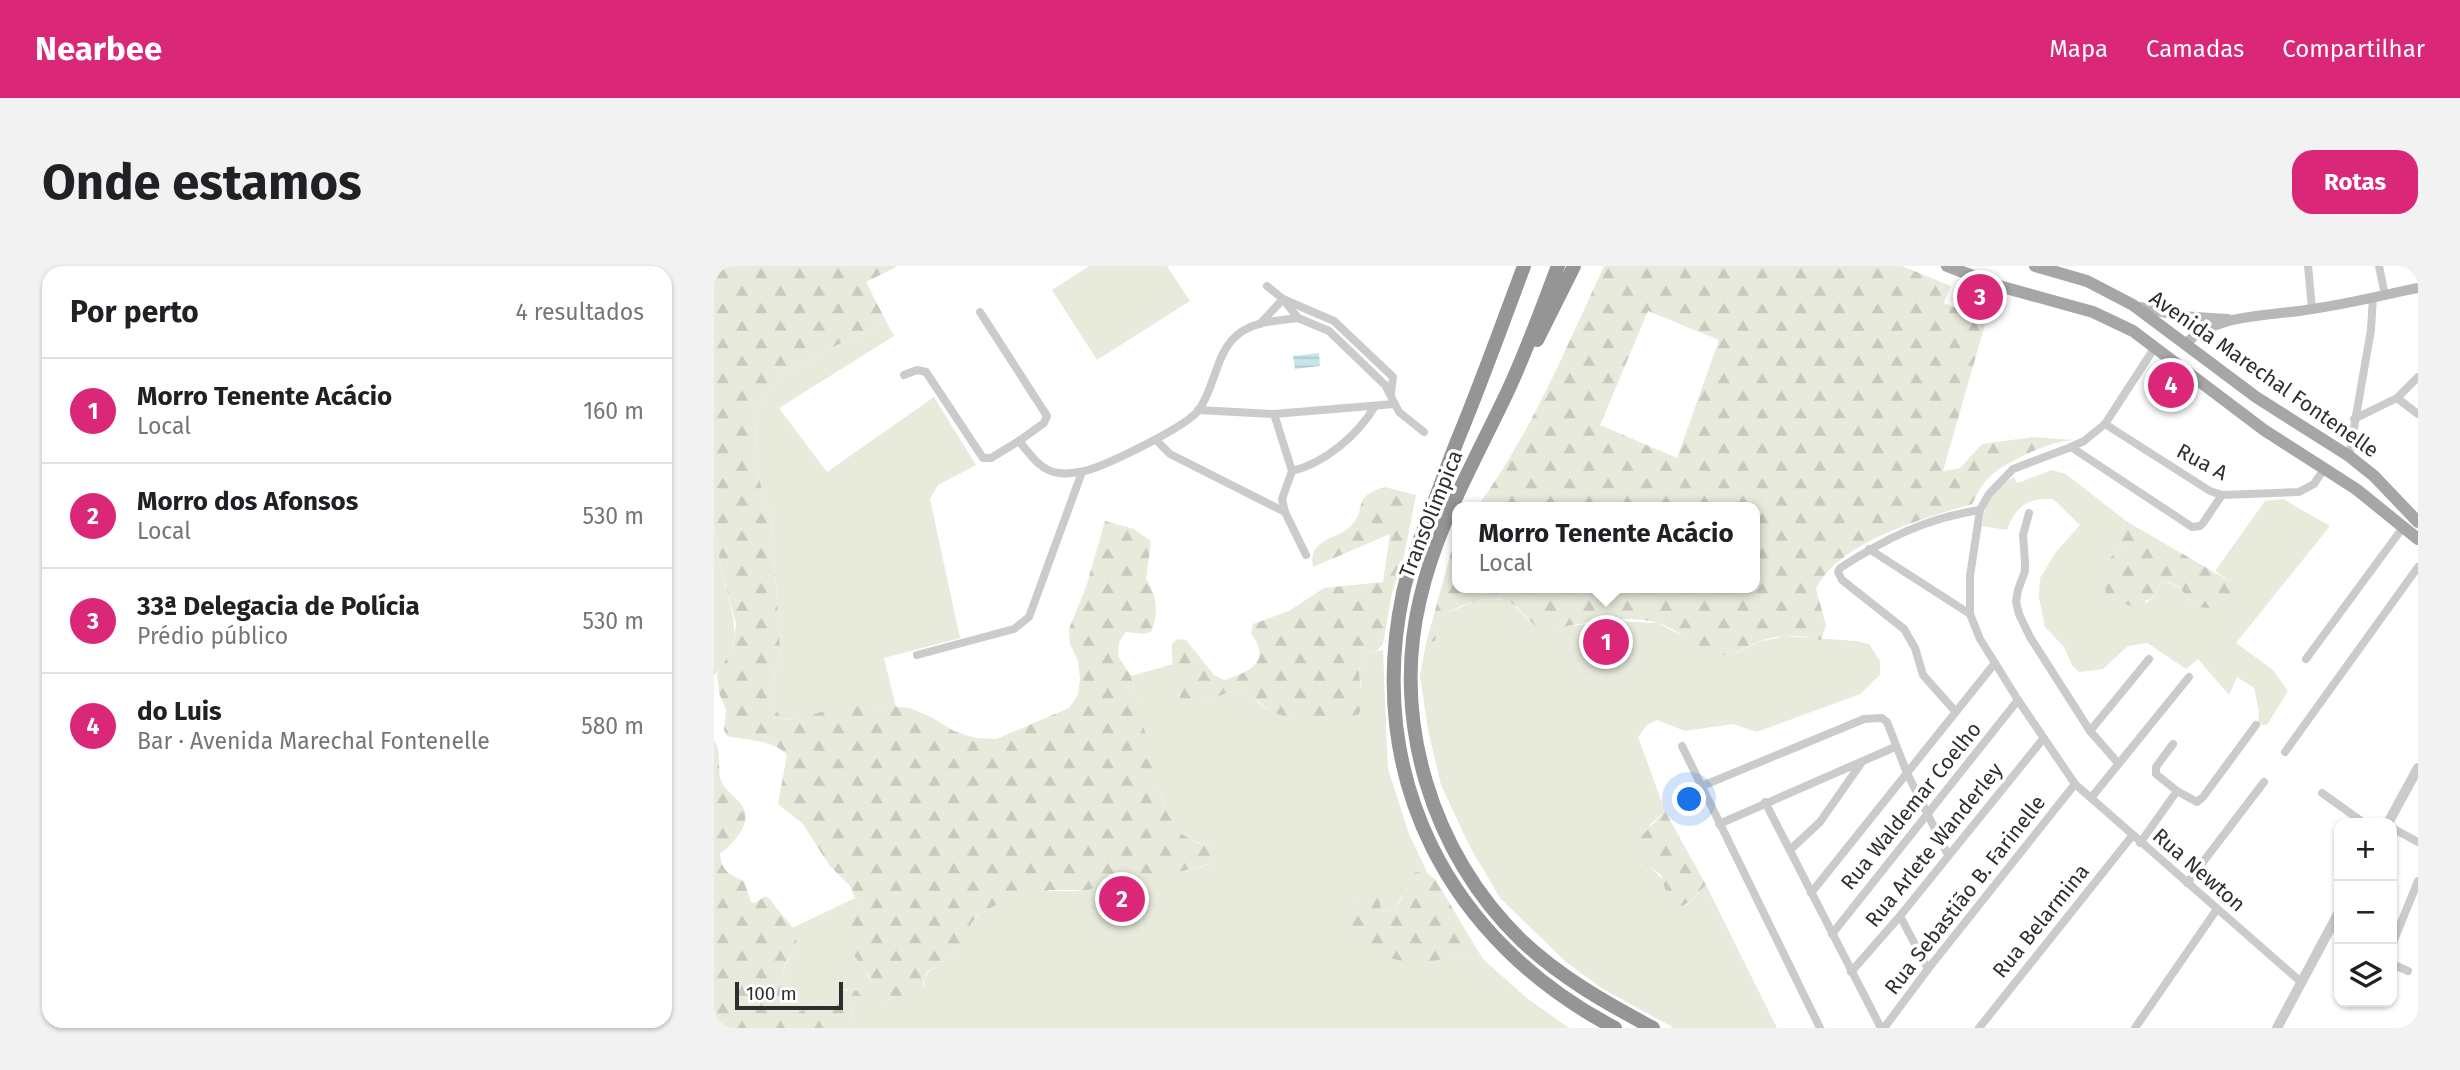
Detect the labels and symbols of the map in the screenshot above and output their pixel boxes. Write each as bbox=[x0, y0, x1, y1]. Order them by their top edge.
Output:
pin: 3 bbox=[1957, 271, 2003, 323]
street label: Avenida Marechal Fontenelle bbox=[2144, 285, 2384, 463]
pin: 4 bbox=[2148, 359, 2194, 411]
street label: Rua A bbox=[2172, 438, 2232, 486]
street label: TransOlímpica bbox=[1394, 446, 1468, 582]
pin: 1 bbox=[1583, 616, 1629, 668]
street label: Rua Waldemar Coelho bbox=[1835, 717, 1987, 895]
street label: Rua Arlete Wanderley bbox=[1860, 757, 2009, 932]
your location bbox=[1672, 782, 1706, 816]
street label: Rua Sebastião B. Farinelle bbox=[1879, 790, 2051, 1000]
street label: Rua Newton bbox=[2147, 823, 2251, 917]
street label: Rua Belarmina bbox=[1987, 859, 2095, 983]
pin: 2 bbox=[1099, 873, 1145, 925]
scale bar bbox=[735, 979, 844, 1011]

